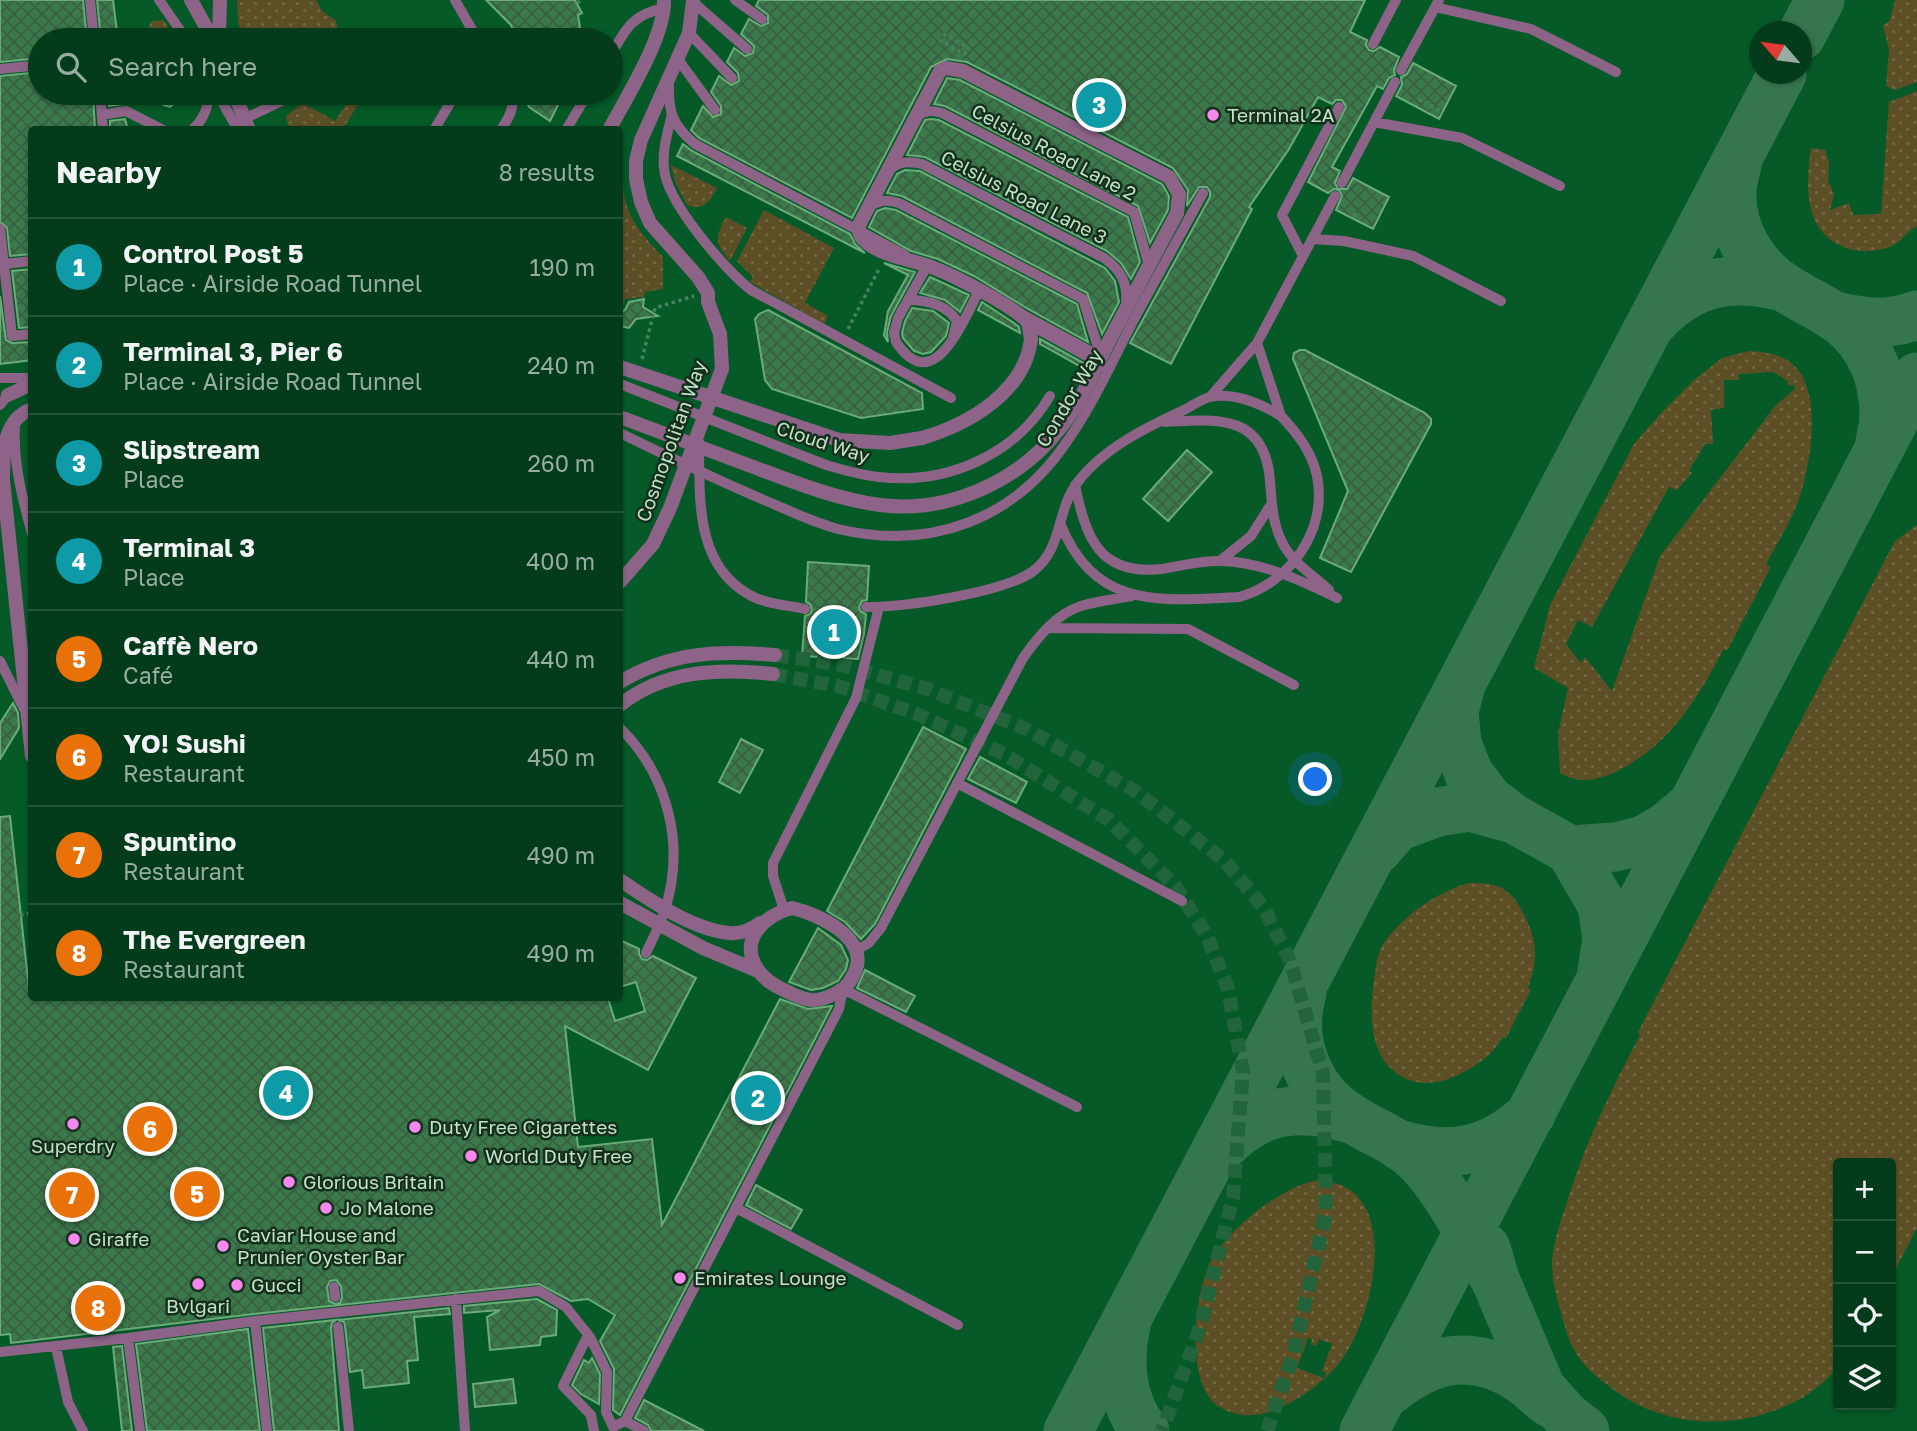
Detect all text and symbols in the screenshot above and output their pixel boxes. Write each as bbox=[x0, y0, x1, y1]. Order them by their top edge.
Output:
north arrow bbox=[1749, 21, 1812, 84]
search box bbox=[28, 28, 623, 105]
icon: search bbox=[52, 48, 90, 86]
text: Search here bbox=[108, 51, 257, 82]
pin: 3 bbox=[1076, 79, 1122, 131]
street label: Celsius Road Lane 2 bbox=[968, 98, 1140, 205]
place label: Terminal 2A bbox=[1227, 103, 1335, 126]
marker: Terminal 2A bbox=[1205, 107, 1221, 123]
street label: Celsius Road Lane 3 bbox=[937, 145, 1111, 248]
text: Nearby bbox=[56, 154, 161, 190]
text: 8 results bbox=[499, 158, 595, 186]
text: Control Post 5 bbox=[123, 238, 304, 269]
text: 1 bbox=[73, 253, 85, 281]
text: 190 m bbox=[530, 253, 595, 281]
text: Place · Airside Road Tunnel bbox=[123, 269, 422, 297]
text: Terminal 3, Pier 6 bbox=[123, 336, 343, 367]
street label: Condor Way bbox=[1030, 344, 1107, 451]
text: 2 bbox=[72, 351, 86, 379]
text: 240 m bbox=[527, 351, 595, 379]
street label: Cosmopolitan Way bbox=[631, 357, 711, 525]
text: Place · Airside Road Tunnel bbox=[123, 367, 422, 395]
street label: Cloud Way bbox=[774, 416, 873, 467]
text: Slipstream bbox=[123, 434, 260, 465]
text: 3 bbox=[72, 449, 86, 477]
text: 260 m bbox=[527, 449, 595, 477]
text: Place bbox=[123, 465, 184, 493]
text: Terminal 3 bbox=[123, 532, 255, 563]
text: 4 bbox=[72, 547, 86, 575]
text: 400 m bbox=[526, 547, 595, 575]
text: Place bbox=[123, 563, 184, 591]
pin: 1 bbox=[811, 606, 857, 658]
text: Caffè Nero bbox=[123, 630, 258, 661]
text: 5 bbox=[72, 645, 86, 673]
text: 440 m bbox=[527, 645, 595, 673]
text: Café bbox=[123, 661, 173, 689]
text: YO! Sushi bbox=[123, 728, 246, 759]
text: 6 bbox=[72, 743, 86, 771]
text: 450 m bbox=[527, 743, 595, 771]
text: Restaurant bbox=[123, 759, 245, 787]
your location bbox=[1298, 762, 1332, 796]
text: Spuntino bbox=[123, 826, 236, 857]
text: 7 bbox=[73, 841, 85, 869]
text: 490 m bbox=[527, 841, 595, 869]
text: Restaurant bbox=[123, 857, 245, 885]
text: The Evergreen bbox=[123, 924, 306, 955]
text: 8 bbox=[72, 939, 86, 967]
text: 490 m bbox=[527, 939, 595, 967]
text: Restaurant bbox=[123, 955, 245, 983]
pin: 4 bbox=[263, 1067, 309, 1119]
pin: 2 bbox=[735, 1072, 781, 1124]
pin: 6 bbox=[127, 1103, 173, 1155]
place label: Duty Free Cigarettes bbox=[429, 1115, 617, 1138]
marker: Superdry bbox=[65, 1116, 81, 1132]
marker: Duty Free Cigarettes bbox=[407, 1119, 423, 1135]
place label: Superdry bbox=[31, 1134, 115, 1157]
place label: World Duty Free bbox=[485, 1144, 632, 1167]
marker: World Duty Free bbox=[463, 1148, 479, 1164]
map controls bbox=[1833, 1158, 1896, 1410]
button: + bbox=[1833, 1158, 1896, 1221]
pin: 5 bbox=[174, 1168, 220, 1220]
pin: 7 bbox=[49, 1169, 95, 1221]
place label: Glorious Britain bbox=[303, 1170, 444, 1193]
marker: Glorious Britain bbox=[281, 1174, 297, 1190]
place label: Jo Malone bbox=[340, 1196, 434, 1219]
marker: Jo Malone bbox=[318, 1200, 334, 1216]
button: − bbox=[1833, 1221, 1896, 1284]
place label: Caviar House and Prunier Oyster Bar bbox=[237, 1223, 405, 1268]
place label: Giraffe bbox=[88, 1227, 149, 1250]
marker: Giraffe bbox=[66, 1231, 82, 1247]
marker: Caviar House and Prunier Oyster Bar bbox=[215, 1238, 231, 1254]
place label: Emirates Lounge bbox=[694, 1266, 847, 1289]
marker: Emirates Lounge bbox=[672, 1270, 688, 1286]
place label: Gucci bbox=[251, 1273, 302, 1296]
marker: Bvlgari bbox=[190, 1276, 206, 1292]
marker: Gucci bbox=[229, 1277, 245, 1293]
pin: 8 bbox=[75, 1282, 121, 1334]
button: locate bbox=[1833, 1284, 1896, 1347]
place label: Bvlgari bbox=[166, 1294, 230, 1317]
button: layers bbox=[1833, 1347, 1896, 1410]

